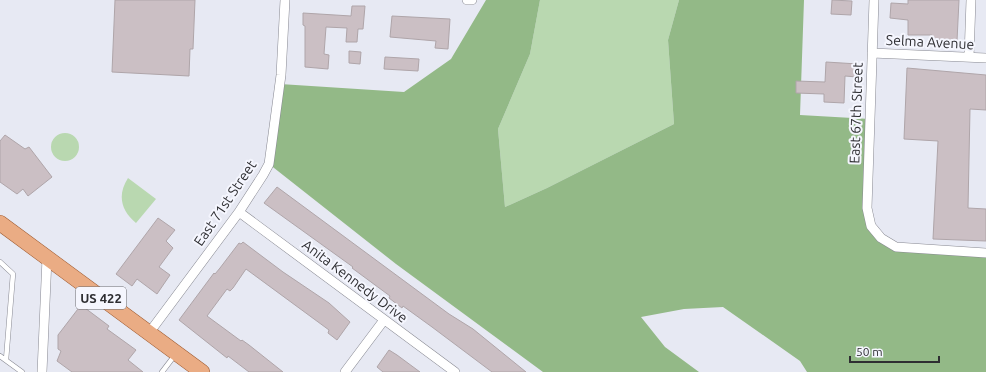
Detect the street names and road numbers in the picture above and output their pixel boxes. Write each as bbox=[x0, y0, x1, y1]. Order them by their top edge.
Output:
street label: Selma Avenue bbox=[885, 32, 975, 52]
street label: East 67th Street bbox=[846, 62, 866, 164]
street label: East 71st Street bbox=[191, 157, 260, 249]
street label: Anita Kennedy Drive bbox=[299, 236, 411, 326]
road number: US 422 bbox=[76, 287, 126, 309]

